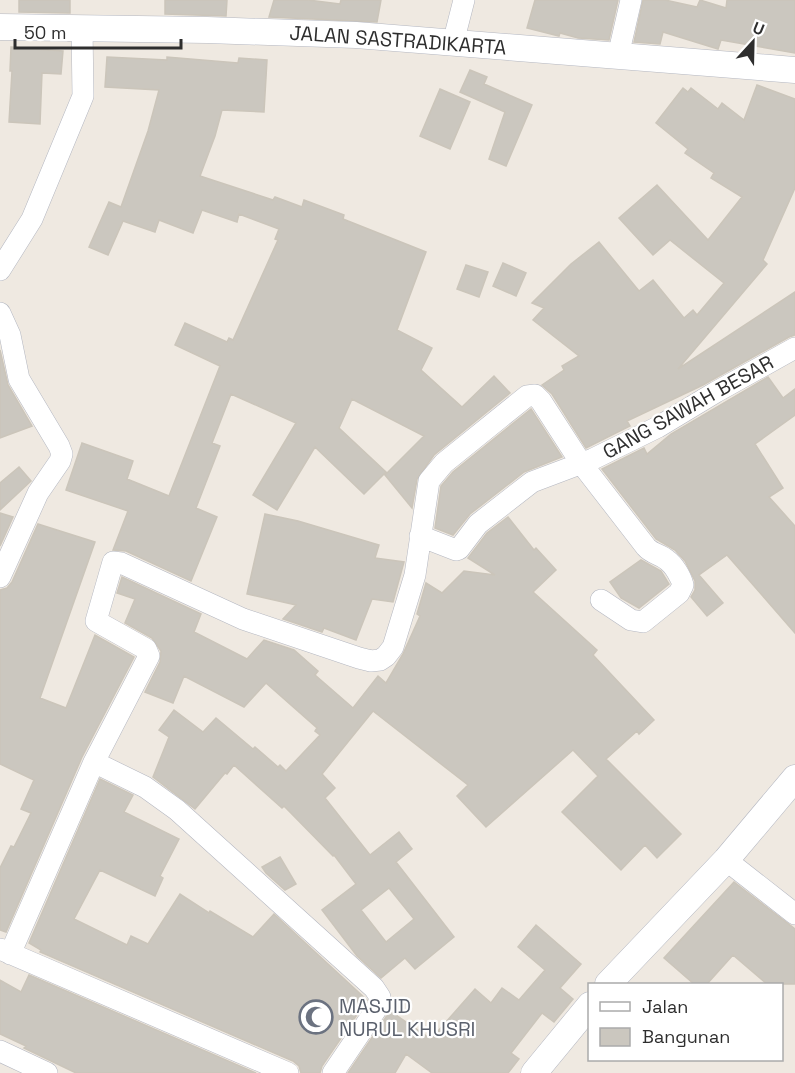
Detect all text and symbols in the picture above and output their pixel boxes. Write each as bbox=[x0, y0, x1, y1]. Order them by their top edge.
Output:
scale bar bbox=[15, 12, 182, 50]
north arrow bbox=[723, 12, 783, 72]
text: U bbox=[750, 17, 767, 40]
street label: JALAN SASTRADIKARTA bbox=[289, 19, 508, 61]
text: 50 m bbox=[24, 21, 66, 44]
street label: GANG SAWAH BESAR bbox=[598, 349, 778, 465]
legend bbox=[588, 983, 783, 1061]
place label: MASJID NURUL KHUSRI bbox=[339, 993, 476, 1042]
text: Jalan bbox=[642, 995, 688, 1018]
mosque icon: MASJID NURUL KHUSRI bbox=[298, 999, 334, 1035]
text: Bangunan bbox=[642, 1025, 730, 1048]

